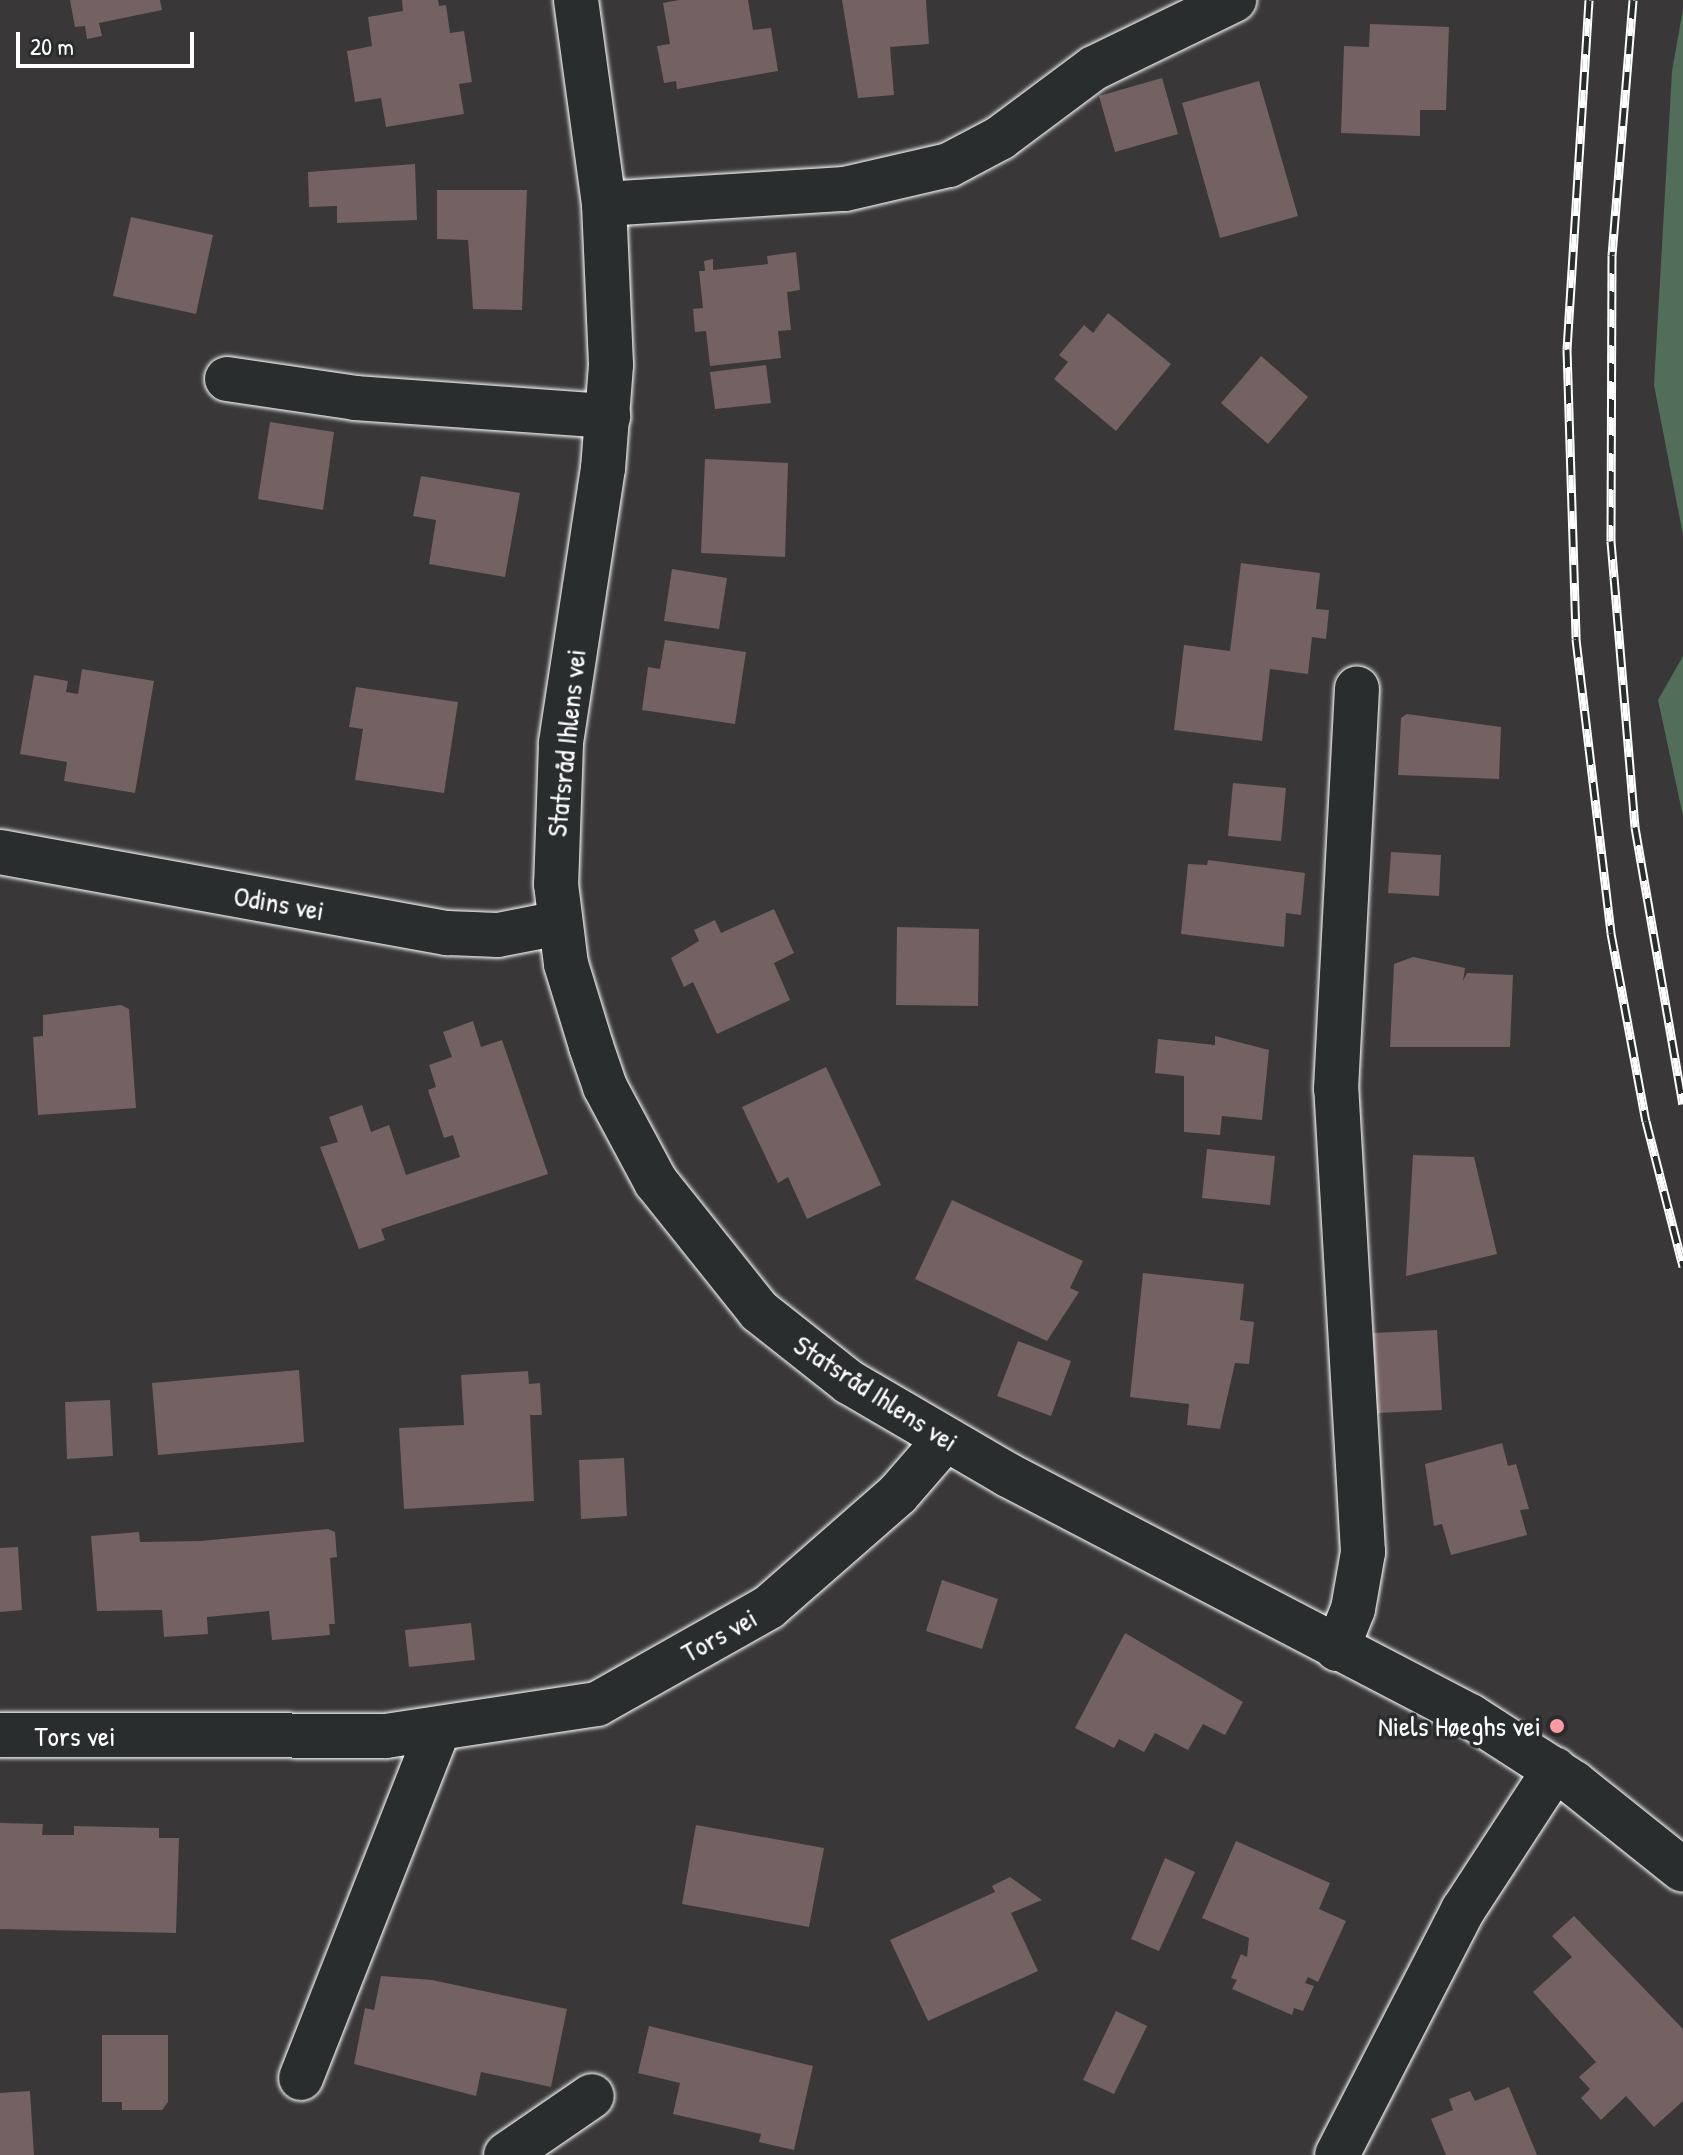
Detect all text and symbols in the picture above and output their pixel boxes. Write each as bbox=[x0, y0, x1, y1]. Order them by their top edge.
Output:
scale bar bbox=[20, 16, 198, 66]
text: 20 m bbox=[30, 30, 74, 62]
street label: Statsråd Ihlens vei bbox=[539, 648, 593, 838]
street label: Odins vei bbox=[231, 879, 327, 927]
street label: Statsråd Ihlens vei bbox=[788, 1328, 964, 1458]
street label: Tors vei bbox=[675, 1601, 763, 1669]
place label: Niels Høeghs vei bbox=[1378, 1709, 1541, 1743]
marker: Niels Høeghs vei bbox=[1548, 1717, 1566, 1735]
street label: Tors vei bbox=[34, 1719, 116, 1753]

